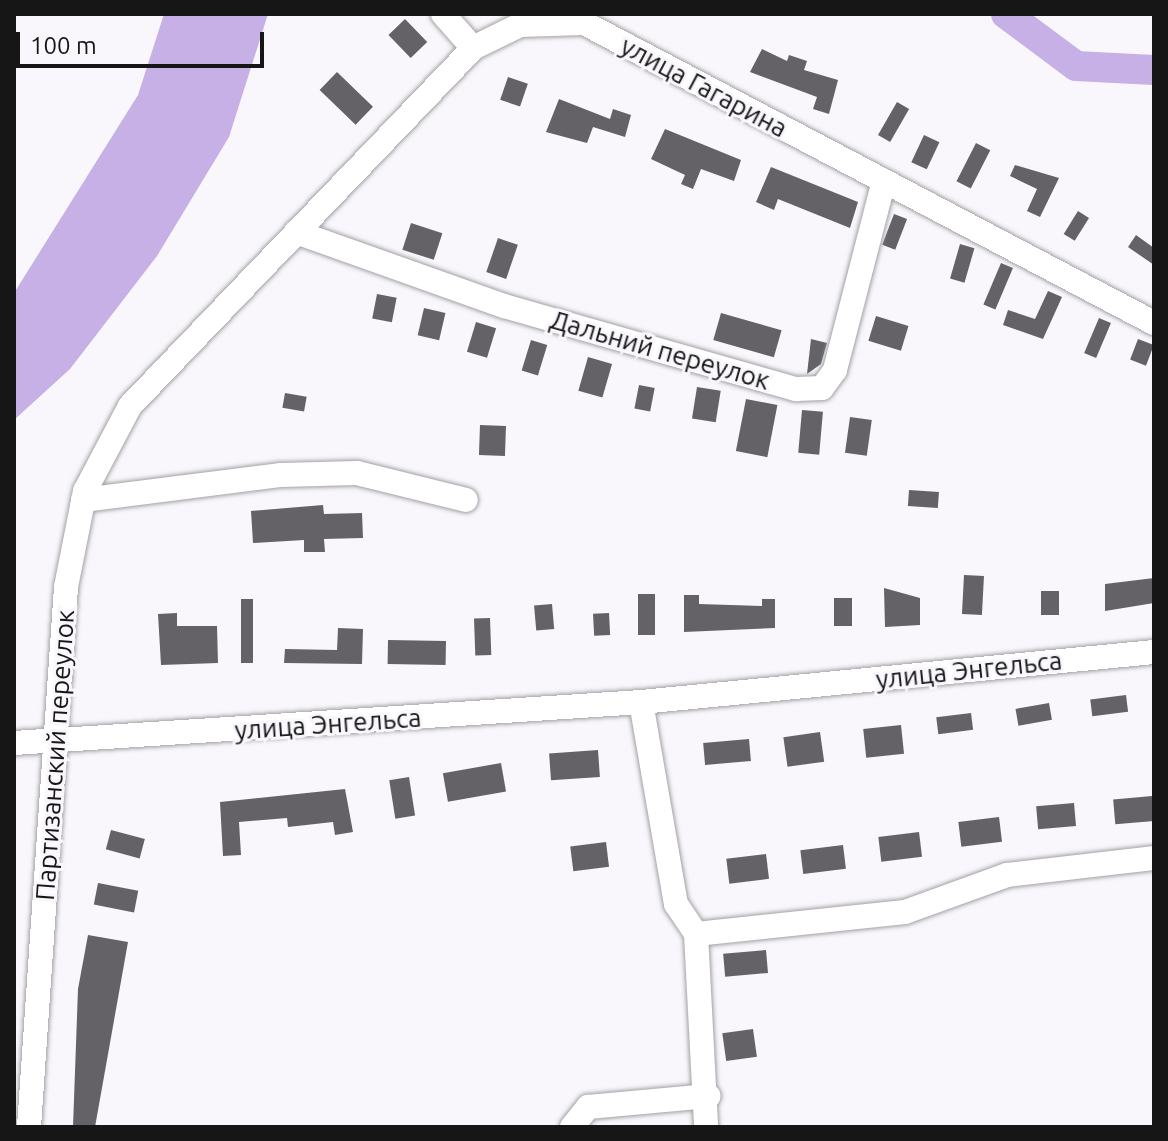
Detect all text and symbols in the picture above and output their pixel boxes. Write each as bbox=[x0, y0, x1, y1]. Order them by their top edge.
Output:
scale bar bbox=[20, 16, 268, 66]
street label: улица Гагарина bbox=[615, 30, 793, 144]
text: 100 m bbox=[30, 32, 97, 59]
street label: Дальний переулок bbox=[547, 304, 773, 396]
street label: Партизанский переулок bbox=[29, 609, 81, 901]
street label: улица Энгельса bbox=[874, 645, 1064, 695]
street label: улица Энгельса bbox=[234, 702, 422, 746]

